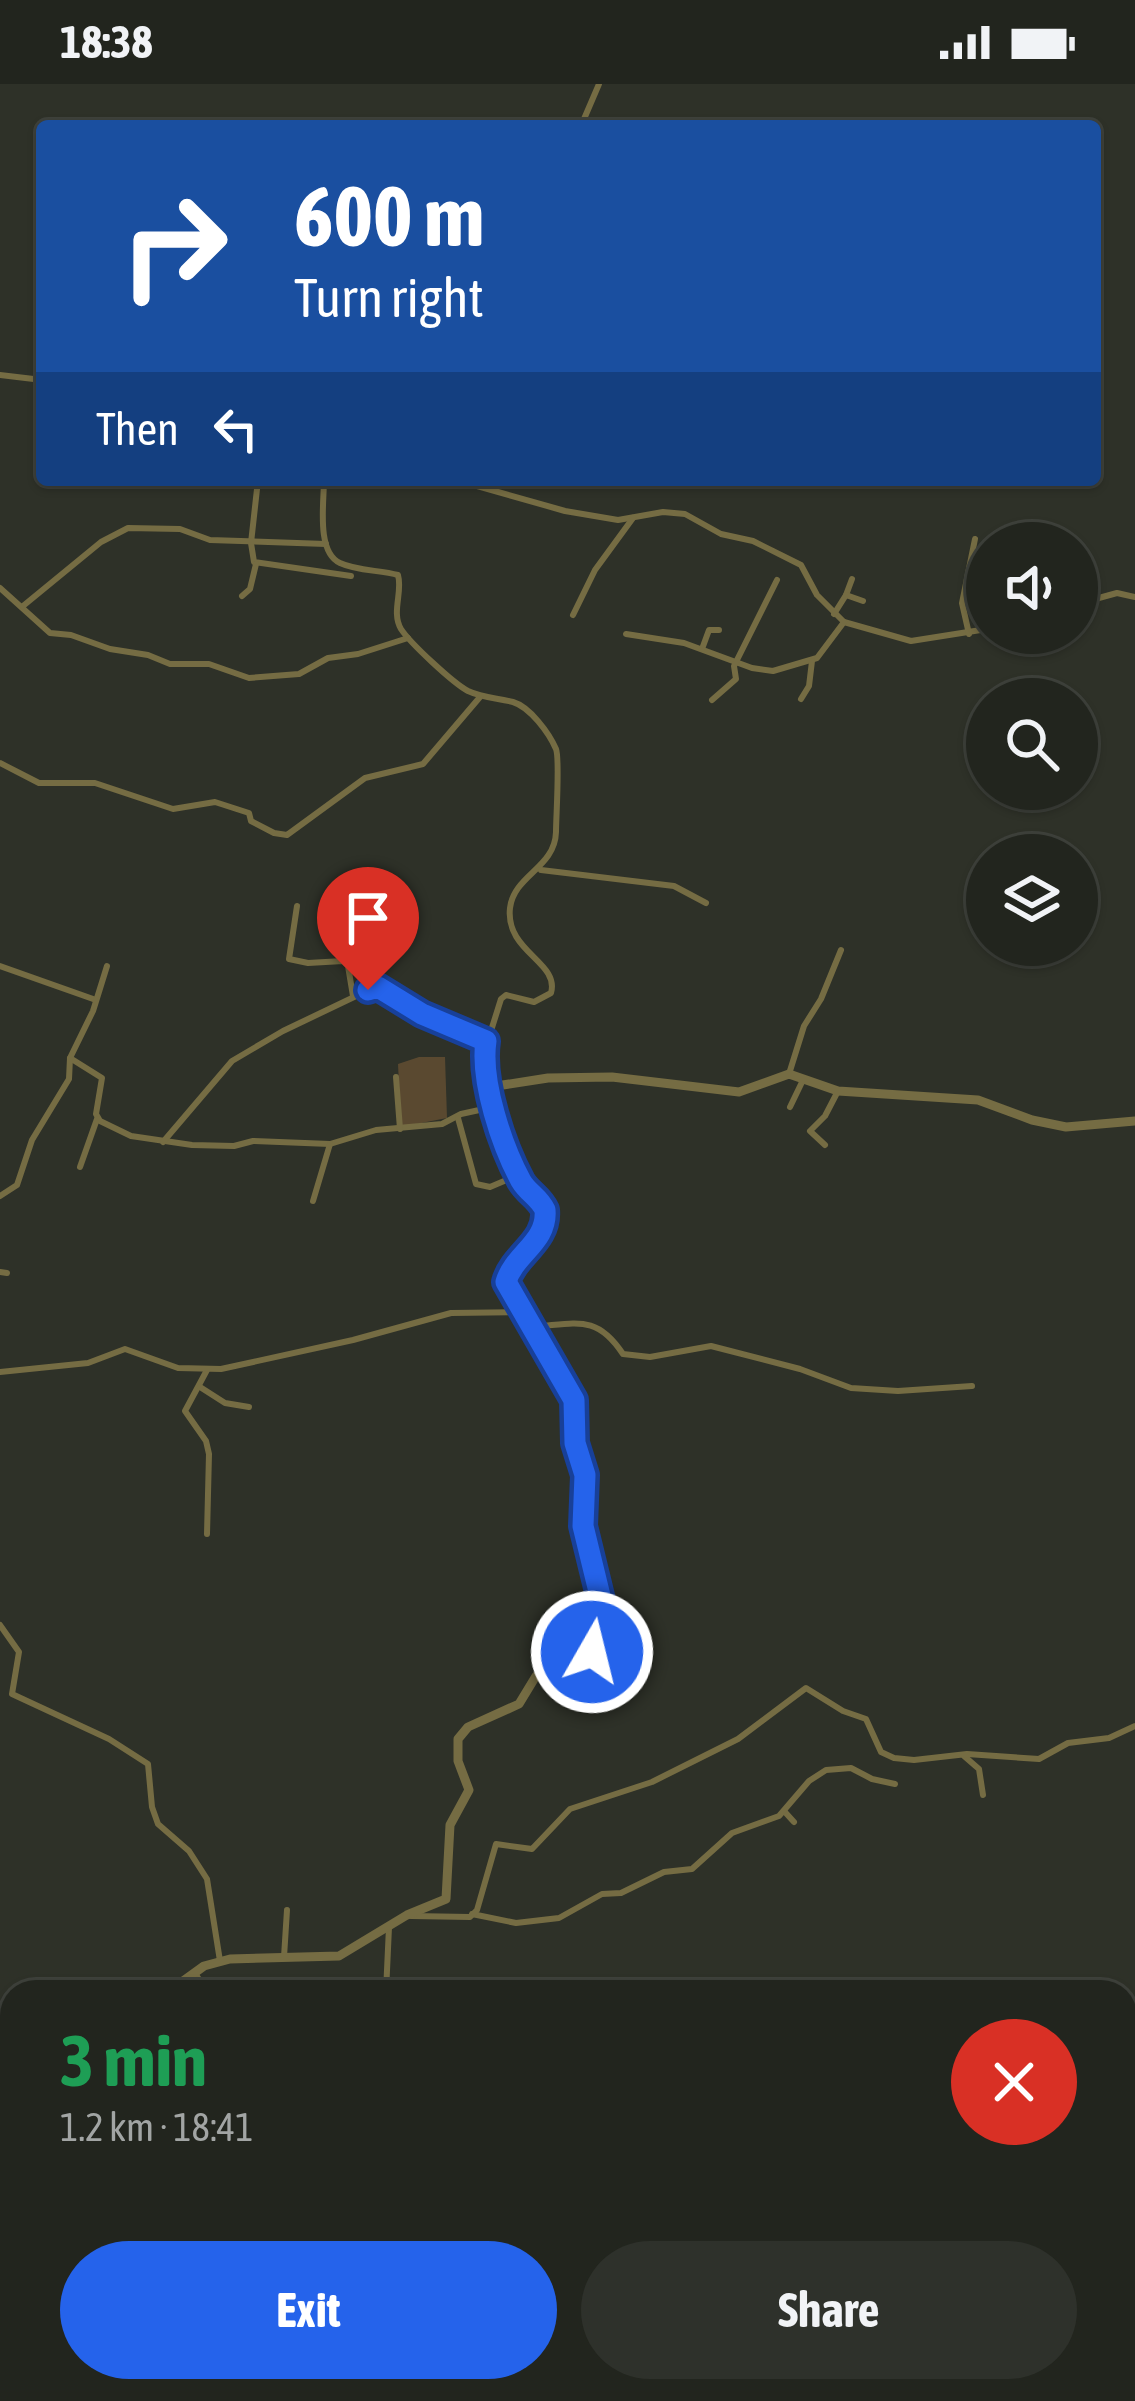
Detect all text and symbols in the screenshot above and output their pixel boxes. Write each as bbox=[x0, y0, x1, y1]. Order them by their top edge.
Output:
text: 18:38 bbox=[60, 16, 153, 68]
icon: right bbox=[96, 168, 252, 324]
text: 600 m bbox=[294, 168, 484, 264]
text: Turn right bbox=[294, 267, 484, 328]
icon: left bbox=[203, 396, 269, 462]
text: Then bbox=[96, 403, 179, 455]
map controls bbox=[966, 522, 1098, 966]
button: sound bbox=[966, 522, 1098, 654]
button: search bbox=[966, 678, 1098, 810]
button: layers bbox=[966, 834, 1098, 966]
pin bbox=[317, 867, 419, 990]
icon: arrive bbox=[335, 885, 401, 951]
position arrow bbox=[529, 1589, 655, 1715]
text: 3 min bbox=[60, 2019, 207, 2101]
button: close bbox=[951, 2019, 1077, 2145]
text: 1.2 km · 18:41 bbox=[60, 2105, 253, 2149]
button: Exit bbox=[60, 2241, 557, 2379]
button: Share bbox=[581, 2241, 1077, 2379]

